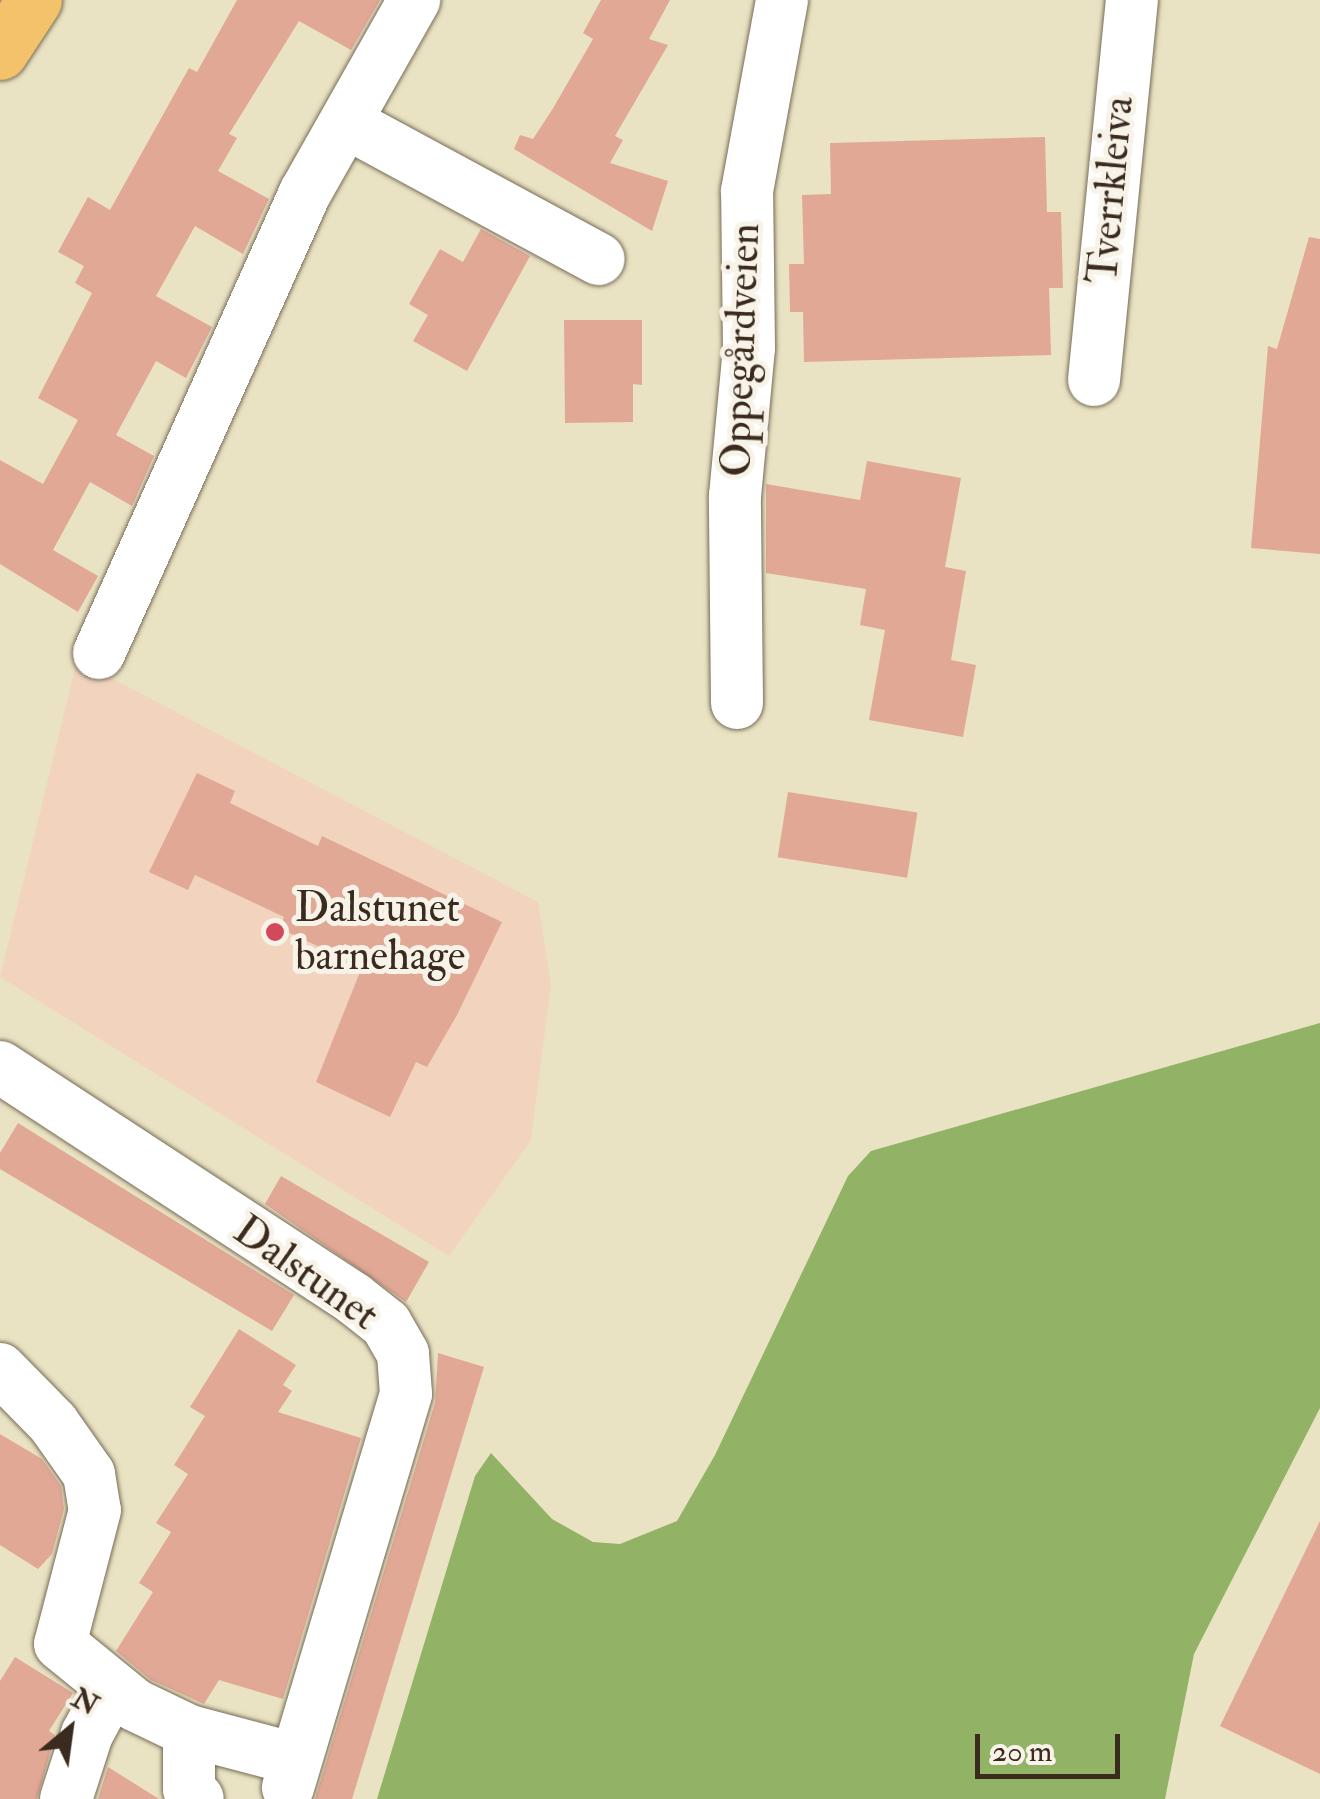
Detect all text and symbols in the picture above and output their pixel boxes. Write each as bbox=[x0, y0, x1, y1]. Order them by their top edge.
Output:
street label: Tverrkleiva bbox=[1078, 94, 1144, 286]
street label: Oppegårdveien bbox=[711, 222, 771, 478]
place label: Dalstunet barnehage bbox=[295, 883, 465, 981]
marker: Dalstunet barnehage bbox=[264, 921, 286, 943]
street label: Dalstunet bbox=[224, 1205, 388, 1341]
north arrow bbox=[20, 1679, 120, 1779]
text: N bbox=[65, 1681, 104, 1724]
scale bar bbox=[980, 1714, 1125, 1776]
text: 20 m bbox=[992, 1733, 1052, 1770]

